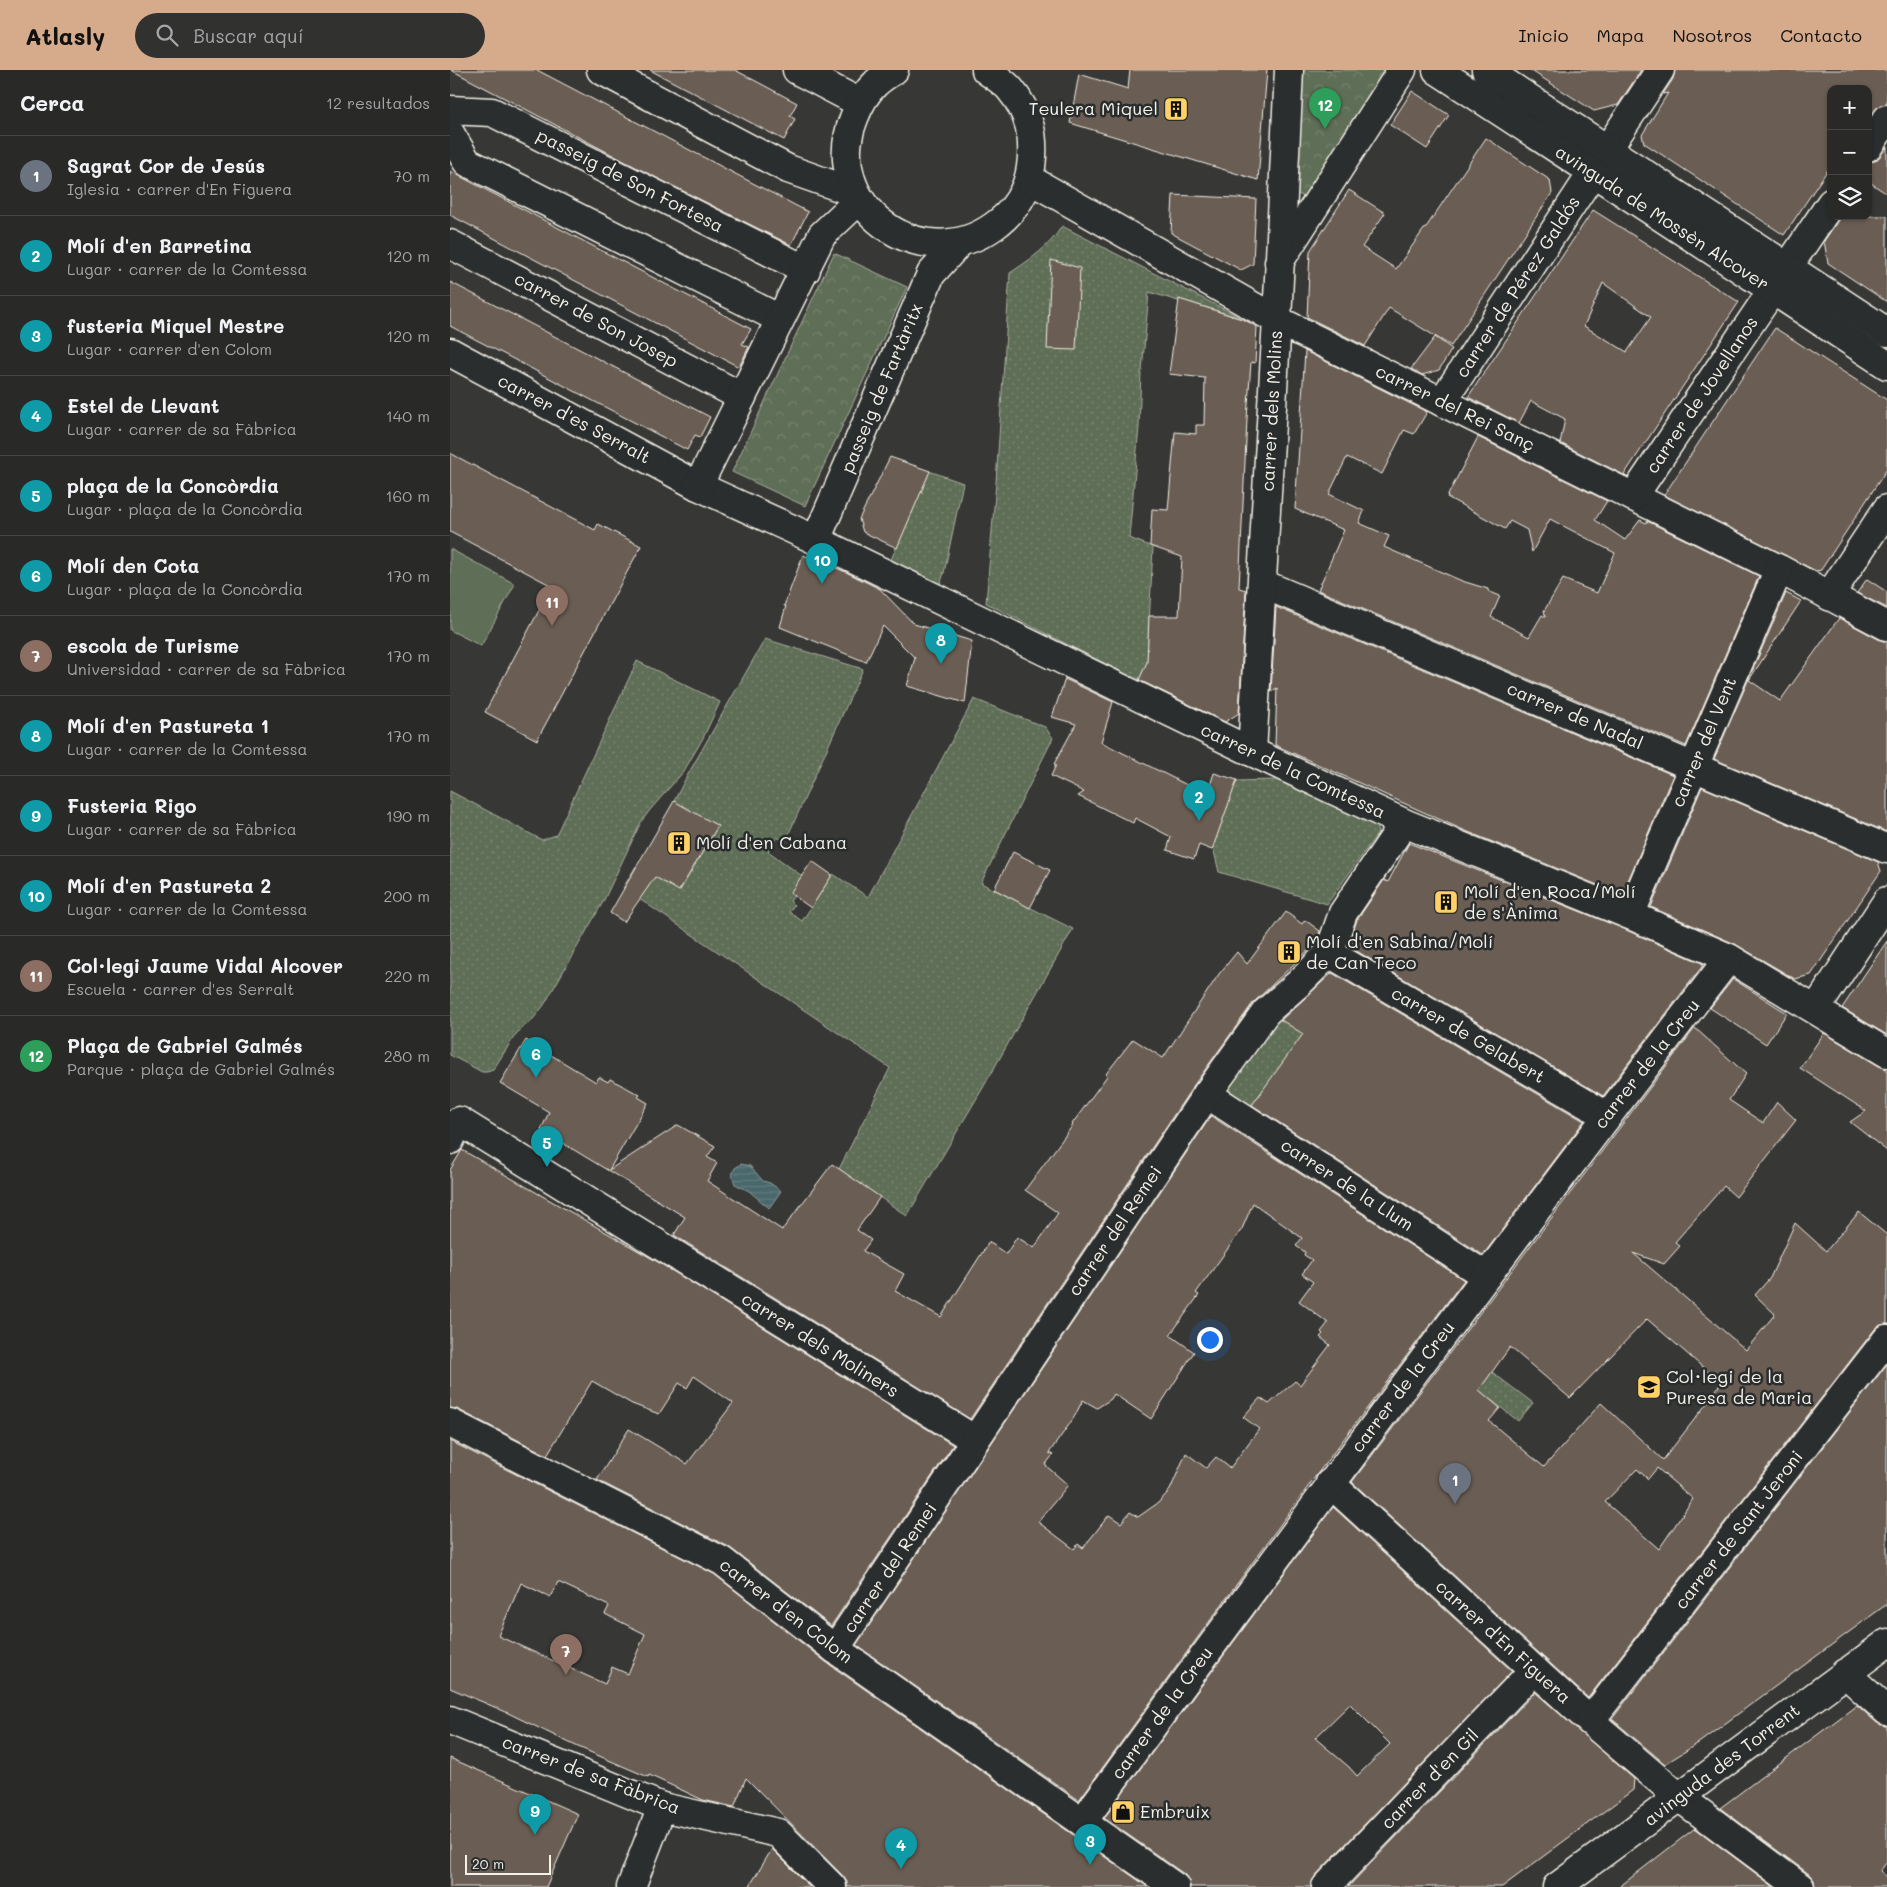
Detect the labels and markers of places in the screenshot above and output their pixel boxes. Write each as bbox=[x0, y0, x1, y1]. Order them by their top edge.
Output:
pin: 12 bbox=[1309, 88, 1341, 129]
place label: Teulera Miquel bbox=[1028, 96, 1158, 120]
building icon: Teulera Miquel bbox=[1163, 96, 1189, 122]
pin: 10 bbox=[806, 543, 838, 584]
pin: 11 bbox=[536, 585, 568, 626]
pin: 8 bbox=[925, 623, 957, 664]
pin: 2 bbox=[1183, 780, 1215, 821]
building icon: Molí d'en Cabana bbox=[666, 830, 692, 856]
place label: Molí d'en Cabana bbox=[696, 830, 847, 854]
place label: Molí d'en Roca/Molí de s'Ànima bbox=[1464, 879, 1636, 924]
building icon: Molí d'en Roca/Molí de s'Ànima bbox=[1433, 889, 1459, 915]
place label: Molí d'en Sabina/Molí de Can Teco bbox=[1306, 929, 1493, 974]
building icon: Molí d'en Sabina/Molí de Can Teco bbox=[1276, 939, 1302, 965]
pin: 6 bbox=[520, 1037, 552, 1078]
pin: 5 bbox=[531, 1126, 563, 1167]
place label: Col·legi de la Puresa de Maria bbox=[1666, 1364, 1812, 1409]
school or university icon: Col·legi de la Puresa de Maria bbox=[1636, 1374, 1662, 1400]
pin: 1 bbox=[1439, 1463, 1471, 1504]
pin: 7 bbox=[550, 1634, 582, 1675]
pin: 9 bbox=[519, 1794, 551, 1835]
shop icon: Embruix bbox=[1110, 1799, 1136, 1825]
place label: Embruix bbox=[1140, 1799, 1210, 1823]
pin: 3 bbox=[1074, 1824, 1106, 1865]
pin: 4 bbox=[885, 1828, 917, 1869]

